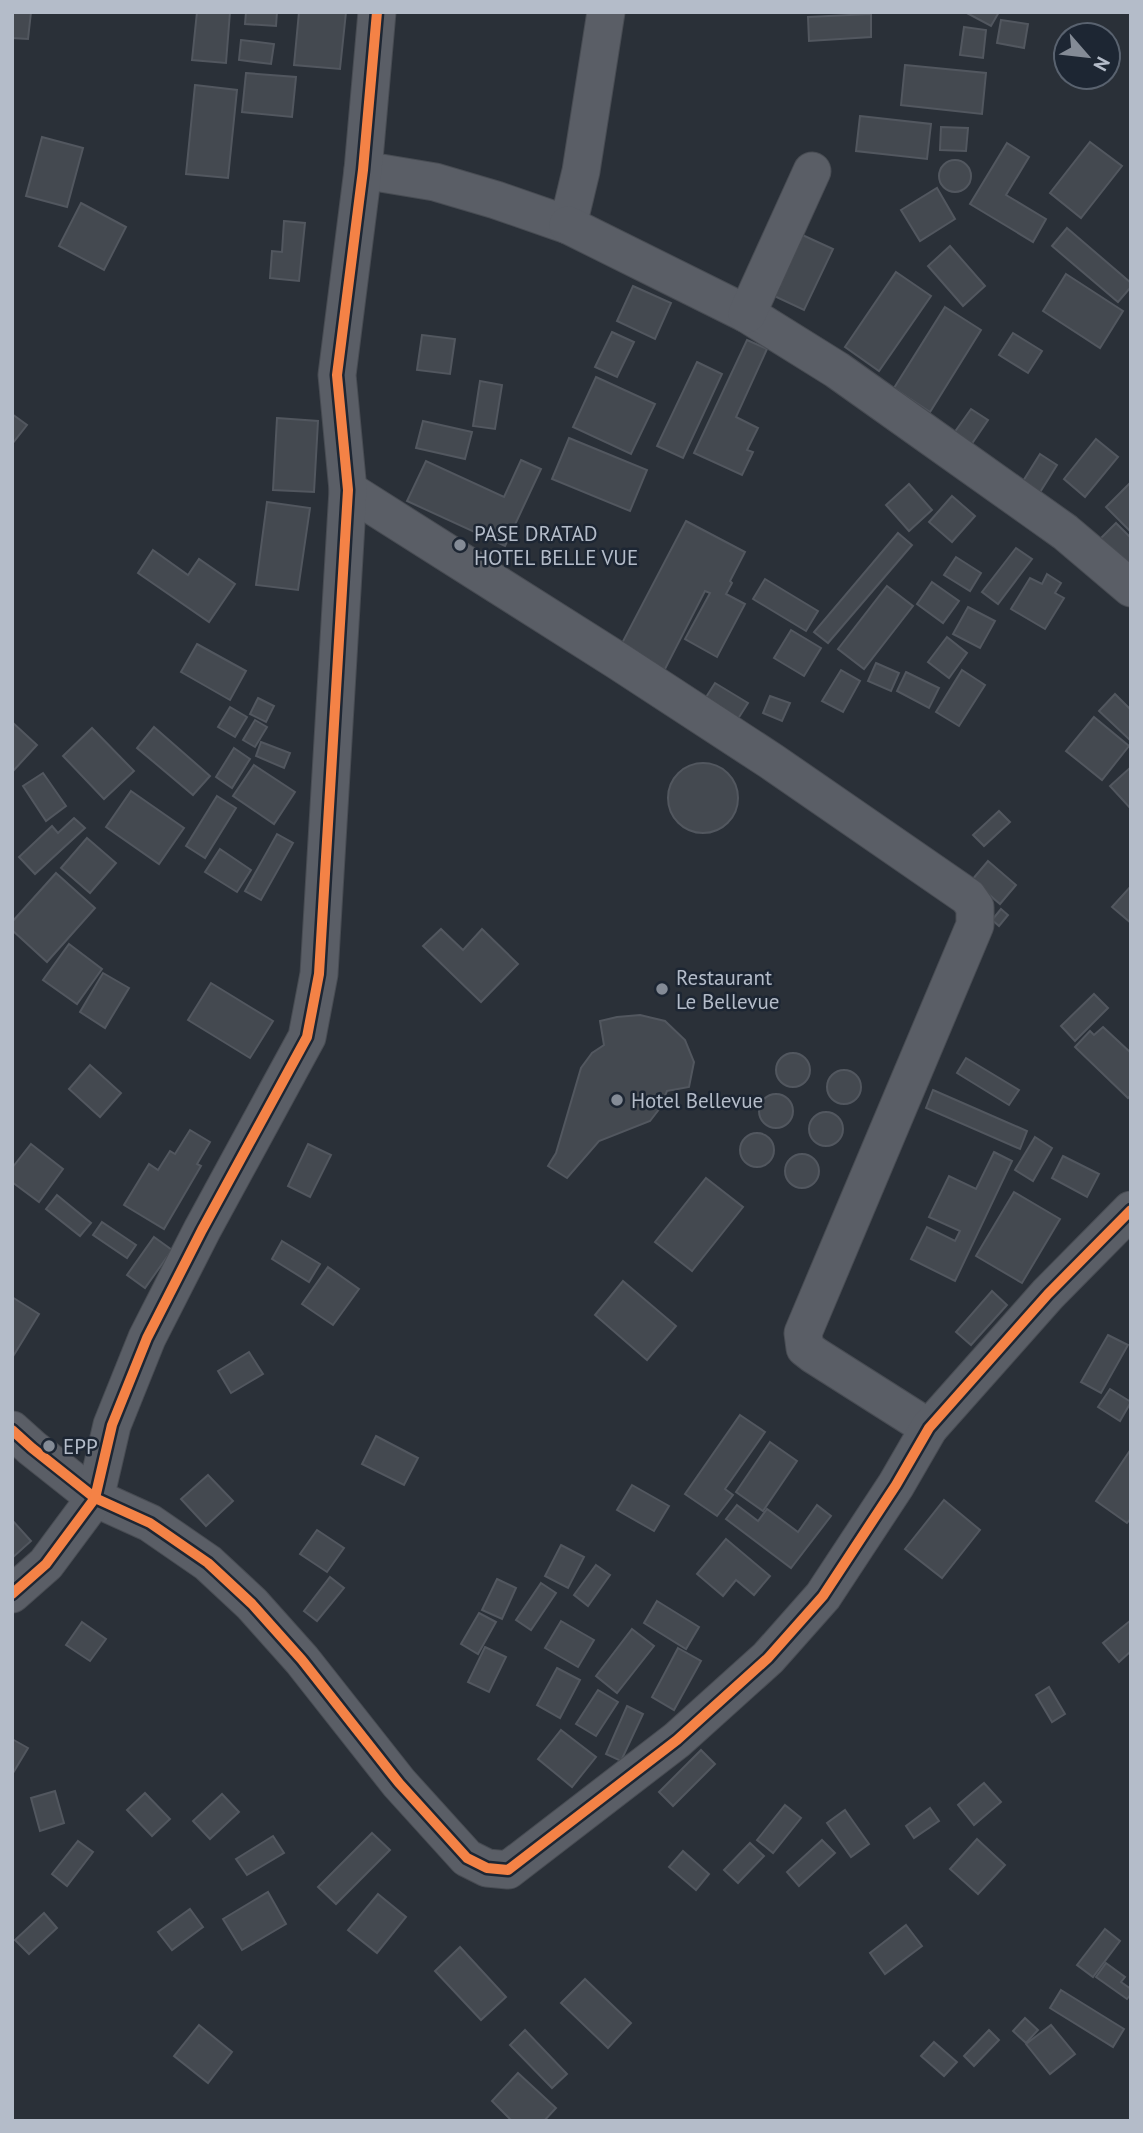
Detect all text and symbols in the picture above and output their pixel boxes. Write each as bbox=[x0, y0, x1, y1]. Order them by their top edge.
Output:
north arrow bbox=[1052, 21, 1122, 91]
text: N bbox=[1088, 53, 1116, 75]
place label: PASE DRATAD HOTEL BELLE VUE bbox=[474, 520, 638, 571]
marker: PASE DRATAD HOTEL BELLE VUE bbox=[452, 537, 468, 553]
place label: Restaurant Le Bellevue bbox=[676, 964, 779, 1015]
marker: Restaurant Le Bellevue bbox=[654, 981, 670, 997]
place label: Hotel Bellevue bbox=[631, 1087, 763, 1114]
marker: Hotel Bellevue bbox=[609, 1092, 625, 1108]
place label: EPP bbox=[63, 1433, 98, 1460]
marker: EPP bbox=[41, 1438, 57, 1454]

